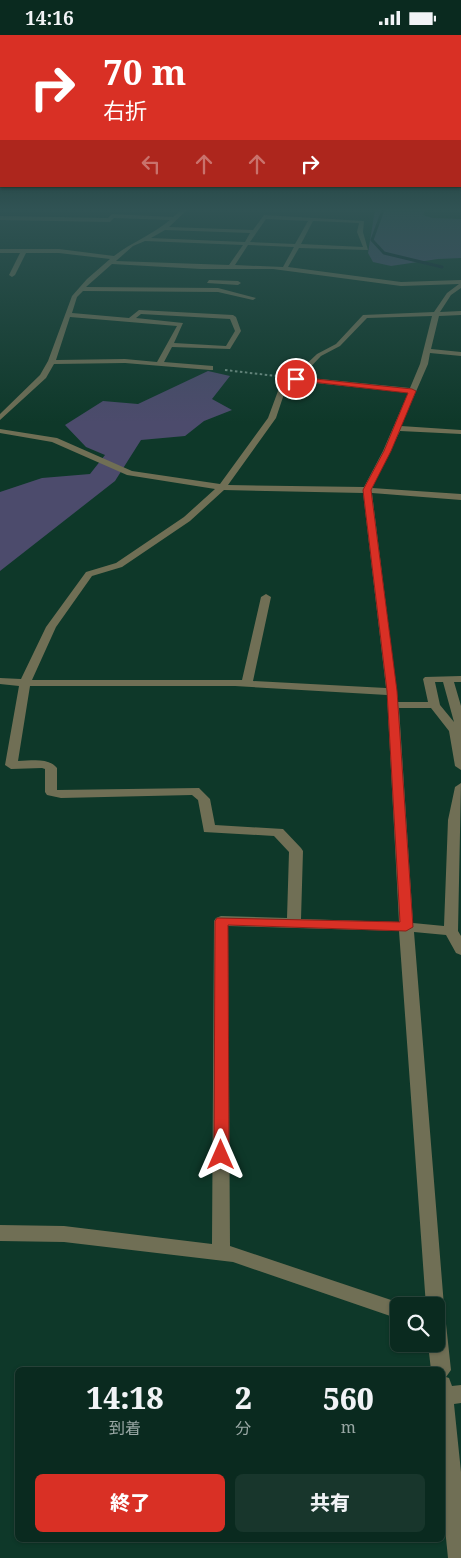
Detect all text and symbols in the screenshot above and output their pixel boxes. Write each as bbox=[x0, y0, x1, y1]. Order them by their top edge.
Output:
text: 14:16 bbox=[25, 5, 74, 31]
text: 70 m bbox=[103, 48, 186, 95]
icon: right bbox=[20, 55, 85, 120]
text: 右折 bbox=[103, 95, 147, 125]
icon: left bbox=[137, 150, 165, 178]
icon: ahead bbox=[190, 150, 218, 178]
icon: ahead bbox=[243, 150, 271, 178]
icon: right bbox=[296, 150, 324, 178]
pin bbox=[275, 358, 317, 400]
icon: arrive bbox=[282, 365, 310, 393]
position arrow bbox=[194, 1128, 246, 1180]
map controls bbox=[390, 1297, 445, 1352]
button: search bbox=[390, 1297, 445, 1352]
text: 14:18 bbox=[86, 1377, 164, 1418]
text: 2 bbox=[235, 1377, 252, 1418]
text: 560 bbox=[323, 1378, 374, 1419]
text: m bbox=[341, 1416, 356, 1438]
text: 到着 bbox=[109, 1417, 141, 1439]
text: 分 bbox=[235, 1417, 251, 1439]
button: 終了 bbox=[35, 1474, 225, 1532]
button: 共有 bbox=[235, 1474, 425, 1532]

